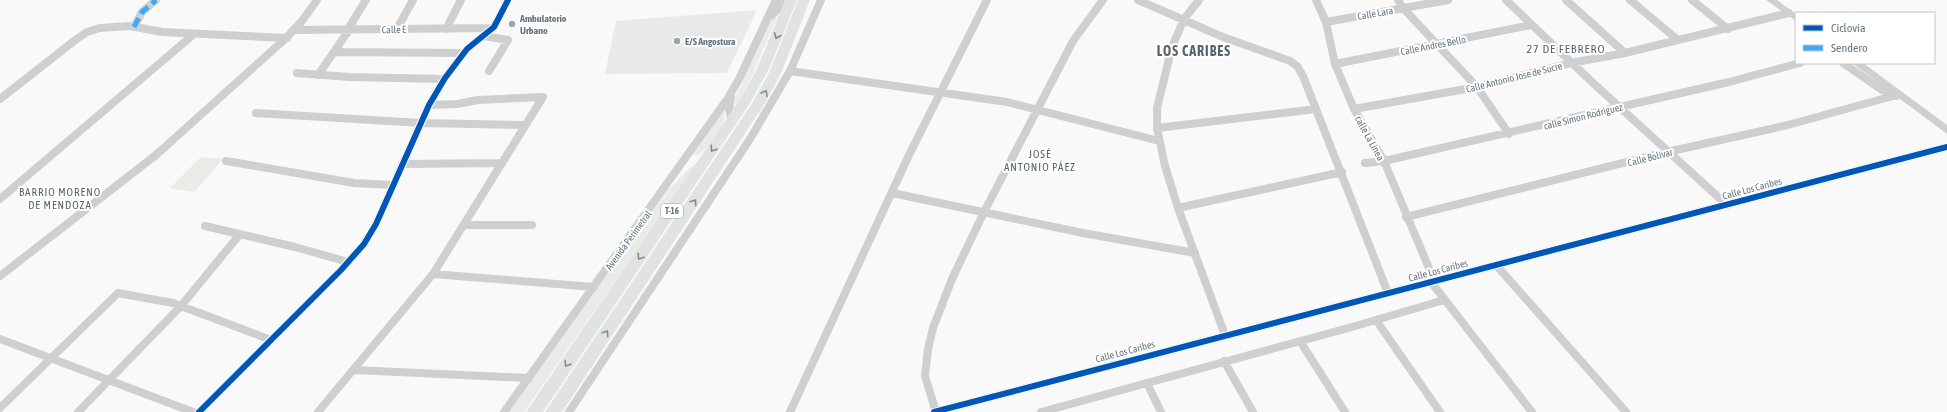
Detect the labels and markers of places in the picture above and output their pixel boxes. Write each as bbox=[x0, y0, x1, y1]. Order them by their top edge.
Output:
place label: Ambulatorio Urbano bbox=[519, 13, 567, 36]
marker: Ambulatorio Urbano bbox=[507, 19, 517, 29]
marker: E/S Angostura bbox=[672, 36, 682, 46]
place label: E/S Angostura bbox=[685, 36, 736, 47]

